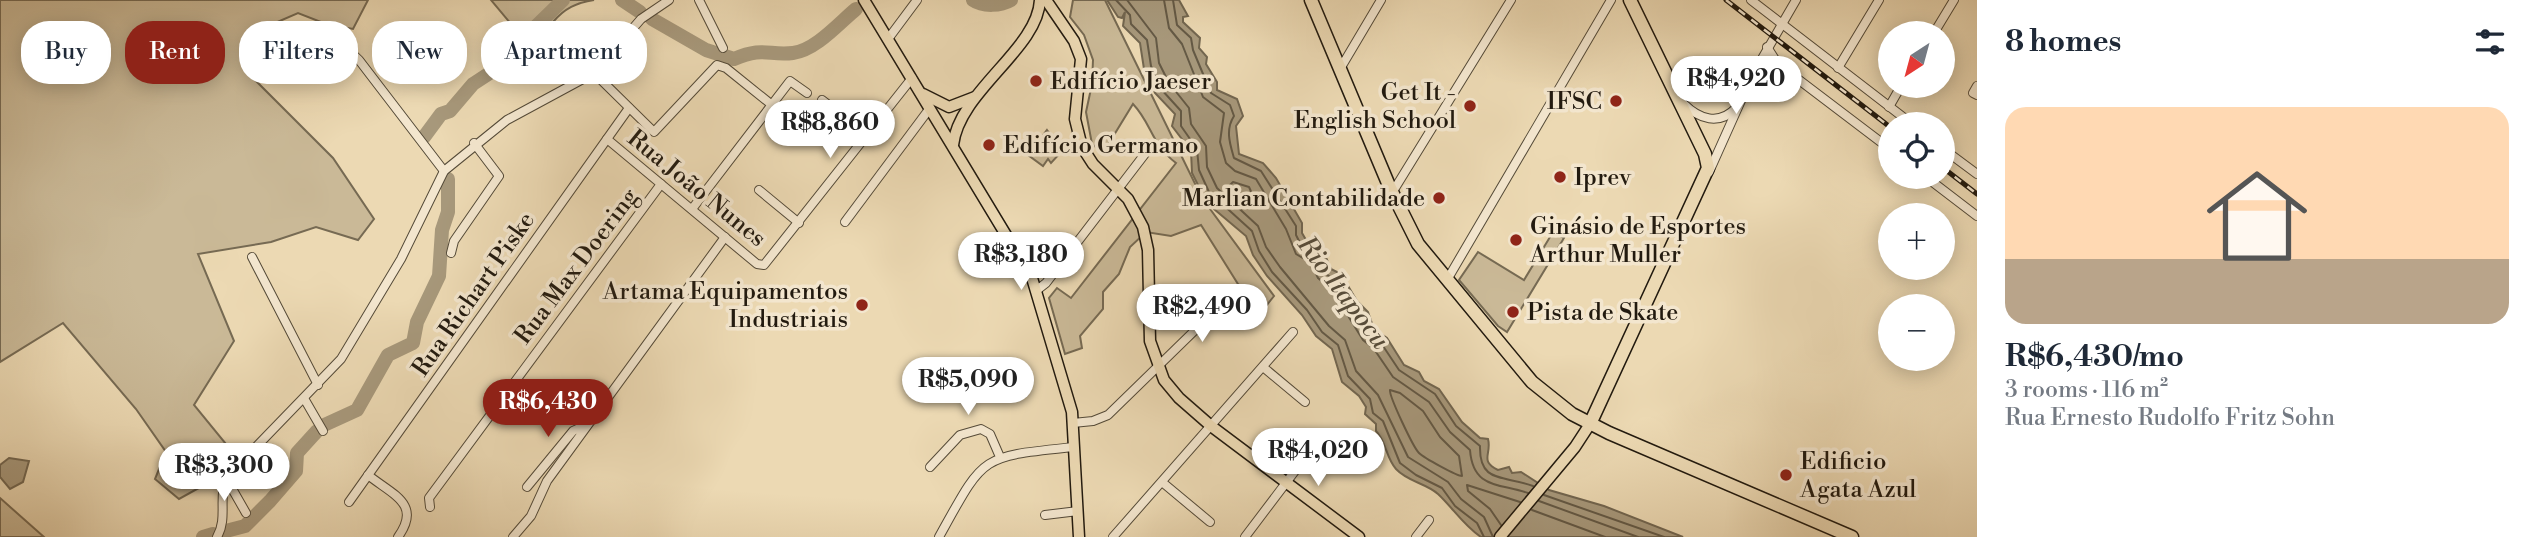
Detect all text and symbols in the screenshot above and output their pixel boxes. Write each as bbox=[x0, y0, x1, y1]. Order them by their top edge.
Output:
chip: Buy bbox=[21, 21, 111, 84]
chip: Rent bbox=[125, 21, 225, 84]
chip: Filters bbox=[239, 21, 358, 84]
chip: New bbox=[372, 21, 467, 84]
chip: Apartment bbox=[481, 21, 647, 84]
north arrow bbox=[1878, 21, 1955, 98]
map controls bbox=[1878, 21, 1955, 371]
text: 8 homes bbox=[2005, 23, 2121, 61]
icon: filters bbox=[2471, 23, 2509, 61]
pin: R$4,920 bbox=[1671, 57, 1801, 116]
text: R$4,920 bbox=[1687, 65, 1785, 93]
place label: Edifício Jaeser bbox=[1050, 67, 1211, 97]
marker: Edifício Jaeser bbox=[1028, 73, 1044, 89]
place label: Get It - English School bbox=[1294, 78, 1456, 136]
place label: IFSC bbox=[1547, 87, 1602, 117]
marker: IFSC bbox=[1608, 93, 1624, 109]
marker: Get It - English School bbox=[1462, 98, 1478, 114]
pin: R$8,860 bbox=[765, 100, 895, 160]
text: R$8,860 bbox=[781, 109, 879, 137]
button: locate bbox=[1878, 112, 1955, 189]
street label: Rua João Nunes bbox=[621, 124, 772, 254]
place label: Edifício Germano bbox=[1003, 131, 1199, 161]
marker: Edifício Germano bbox=[981, 137, 997, 153]
icon: home bbox=[2194, 153, 2320, 279]
place label: Iprev bbox=[1574, 163, 1632, 193]
marker: Iprev bbox=[1552, 169, 1568, 185]
street label: Rua Max Doering bbox=[508, 182, 646, 351]
place label: Marlian Contabilidade bbox=[1182, 184, 1425, 214]
marker: Marlian Contabilidade bbox=[1431, 190, 1447, 206]
button: + bbox=[1878, 203, 1955, 280]
street label: Rua Richart Piske bbox=[406, 207, 542, 383]
place label: Ginásio de Esportes Arthur Muller bbox=[1529, 212, 1746, 270]
water label: Rio Itapocu bbox=[1290, 229, 1396, 356]
pin: R$3,180 bbox=[956, 232, 1086, 292]
marker: Ginásio de Esportes Arthur Muller bbox=[1508, 232, 1524, 248]
text: R$3,180 bbox=[974, 241, 1068, 269]
place label: Artama Equipamentos Industriais bbox=[602, 277, 848, 335]
pin: R$2,490 bbox=[1137, 284, 1267, 344]
text: R$2,490 bbox=[1153, 293, 1251, 321]
button: − bbox=[1878, 294, 1955, 371]
marker: Artama Equipamentos Industriais bbox=[854, 297, 870, 313]
place label: Pista de Skate bbox=[1527, 298, 1678, 328]
marker: Pista de Skate bbox=[1505, 304, 1521, 320]
text: R$6,430/mo bbox=[2005, 338, 2184, 376]
pin: R$5,090 bbox=[903, 358, 1033, 417]
text: R$5,090 bbox=[918, 366, 1018, 394]
text: 3 rooms · 116 m² bbox=[2005, 376, 2168, 404]
pin: R$6,430 bbox=[483, 380, 613, 439]
text: R$6,430 bbox=[499, 388, 597, 416]
text: Rua Ernesto Rudolfo Fritz Sohn bbox=[2005, 404, 2335, 432]
pin: R$4,020 bbox=[1253, 428, 1383, 488]
text: R$4,020 bbox=[1268, 437, 1368, 465]
pin: R$3,300 bbox=[159, 444, 289, 503]
place label: Edificio Agata Azul bbox=[1799, 447, 1916, 505]
text: R$3,300 bbox=[175, 452, 273, 480]
marker: Edificio Agata Azul bbox=[1778, 467, 1794, 483]

